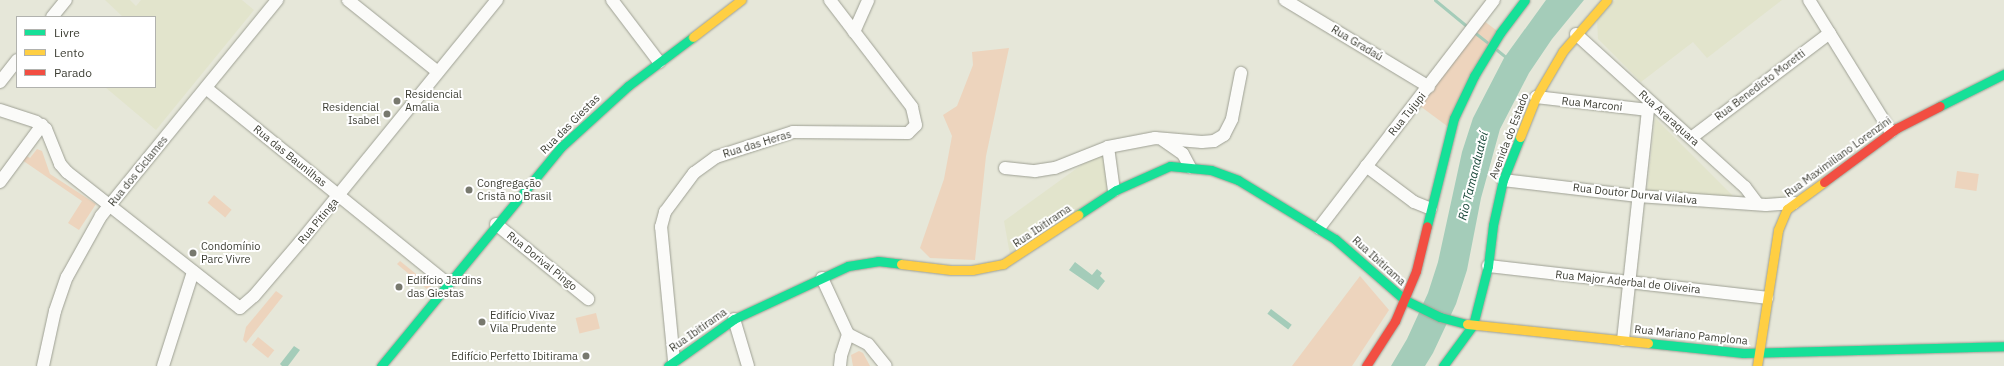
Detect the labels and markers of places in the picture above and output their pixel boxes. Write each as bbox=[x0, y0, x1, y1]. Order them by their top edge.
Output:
place label: Residencial Amalia bbox=[405, 88, 462, 114]
marker: Residencial Amalia bbox=[392, 96, 402, 106]
place label: Residencial Isabel bbox=[322, 101, 379, 127]
marker: Residencial Isabel bbox=[382, 109, 392, 119]
place label: Congregação Cristã no Brasil bbox=[477, 177, 551, 203]
marker: Congregação Cristã no Brasil bbox=[464, 185, 474, 195]
place label: Condomínio Parc Vivre bbox=[201, 240, 260, 266]
marker: Condomínio Parc Vivre bbox=[188, 248, 198, 258]
place label: Edifício Jardins das Giestas bbox=[407, 274, 482, 300]
marker: Edifício Jardins das Giestas bbox=[394, 282, 404, 292]
place label: Edifício Vivaz Vila Prudente bbox=[490, 309, 556, 335]
marker: Edifício Vivaz Vila Prudente bbox=[477, 317, 487, 327]
place label: Edifício Perfetto Ibitirama bbox=[451, 349, 578, 363]
marker: Edifício Perfetto Ibitirama bbox=[581, 351, 591, 361]

